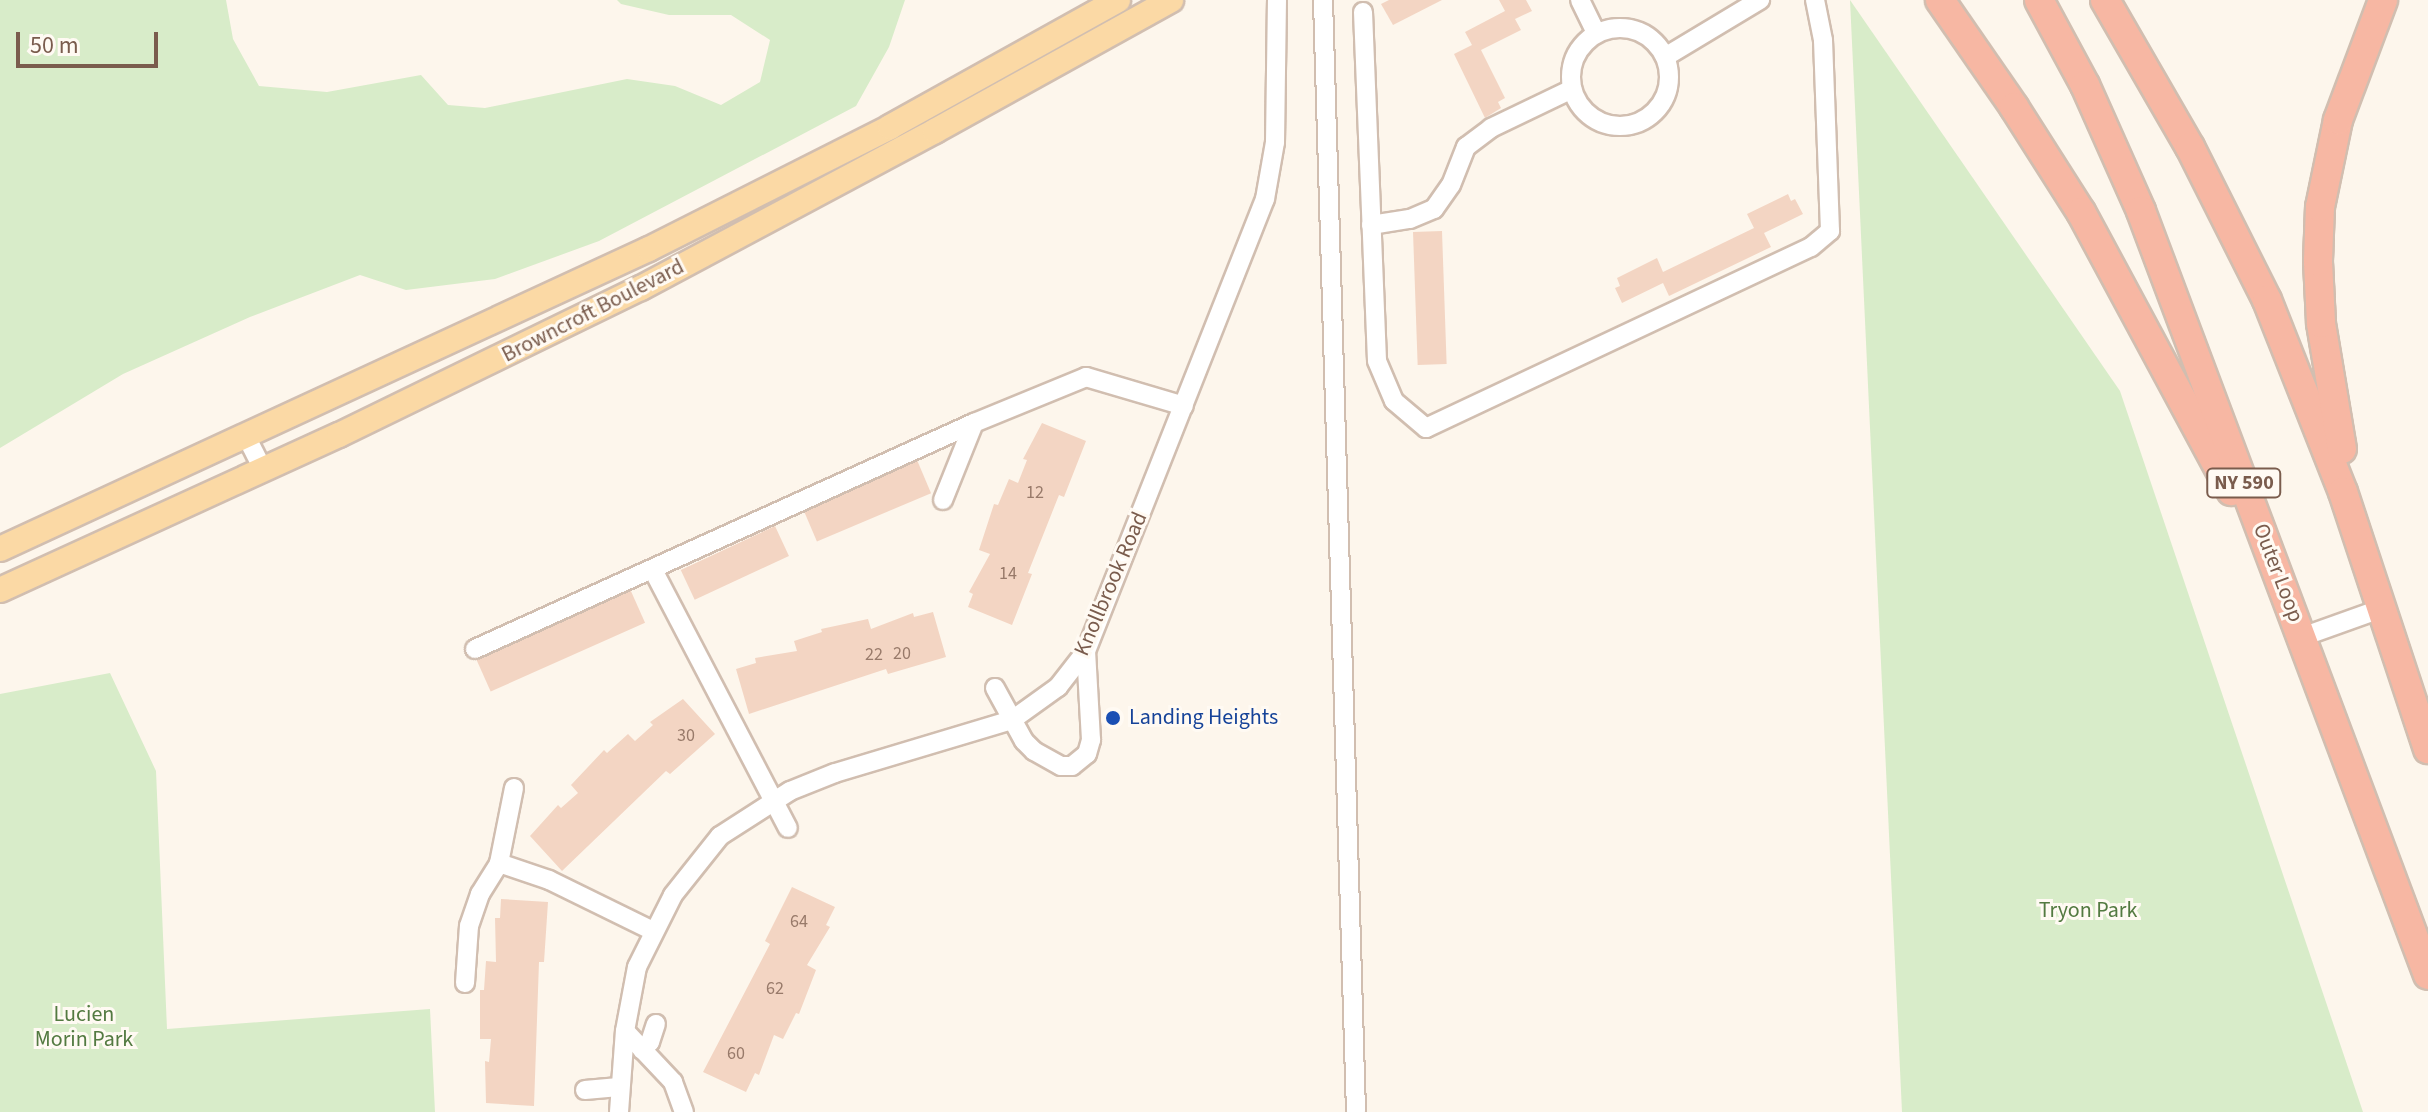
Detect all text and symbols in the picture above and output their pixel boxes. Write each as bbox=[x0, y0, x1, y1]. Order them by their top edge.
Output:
scale bar bbox=[20, 16, 162, 66]
text: 50 m bbox=[30, 28, 79, 63]
street label: Browncroft Boulevard bbox=[498, 254, 688, 368]
road number: NY 590 bbox=[2206, 467, 2282, 499]
house number: 12 bbox=[1026, 482, 1044, 504]
street label: Knollbrook Road bbox=[1069, 508, 1153, 660]
street label: Outer Loop bbox=[2247, 520, 2309, 626]
house number: 14 bbox=[999, 563, 1017, 585]
house number: 20 bbox=[893, 643, 911, 665]
house number: 22 bbox=[865, 644, 883, 666]
place label: Landing Heights bbox=[1129, 705, 1278, 731]
marker: Landing Heights bbox=[1104, 709, 1122, 727]
house number: 30 bbox=[677, 725, 695, 747]
park label: Tryon Park bbox=[2039, 898, 2137, 924]
house number: 64 bbox=[790, 911, 808, 933]
house number: 62 bbox=[766, 978, 784, 1000]
park label: Lucien Morin Park bbox=[35, 1001, 133, 1052]
house number: 60 bbox=[727, 1043, 745, 1065]

